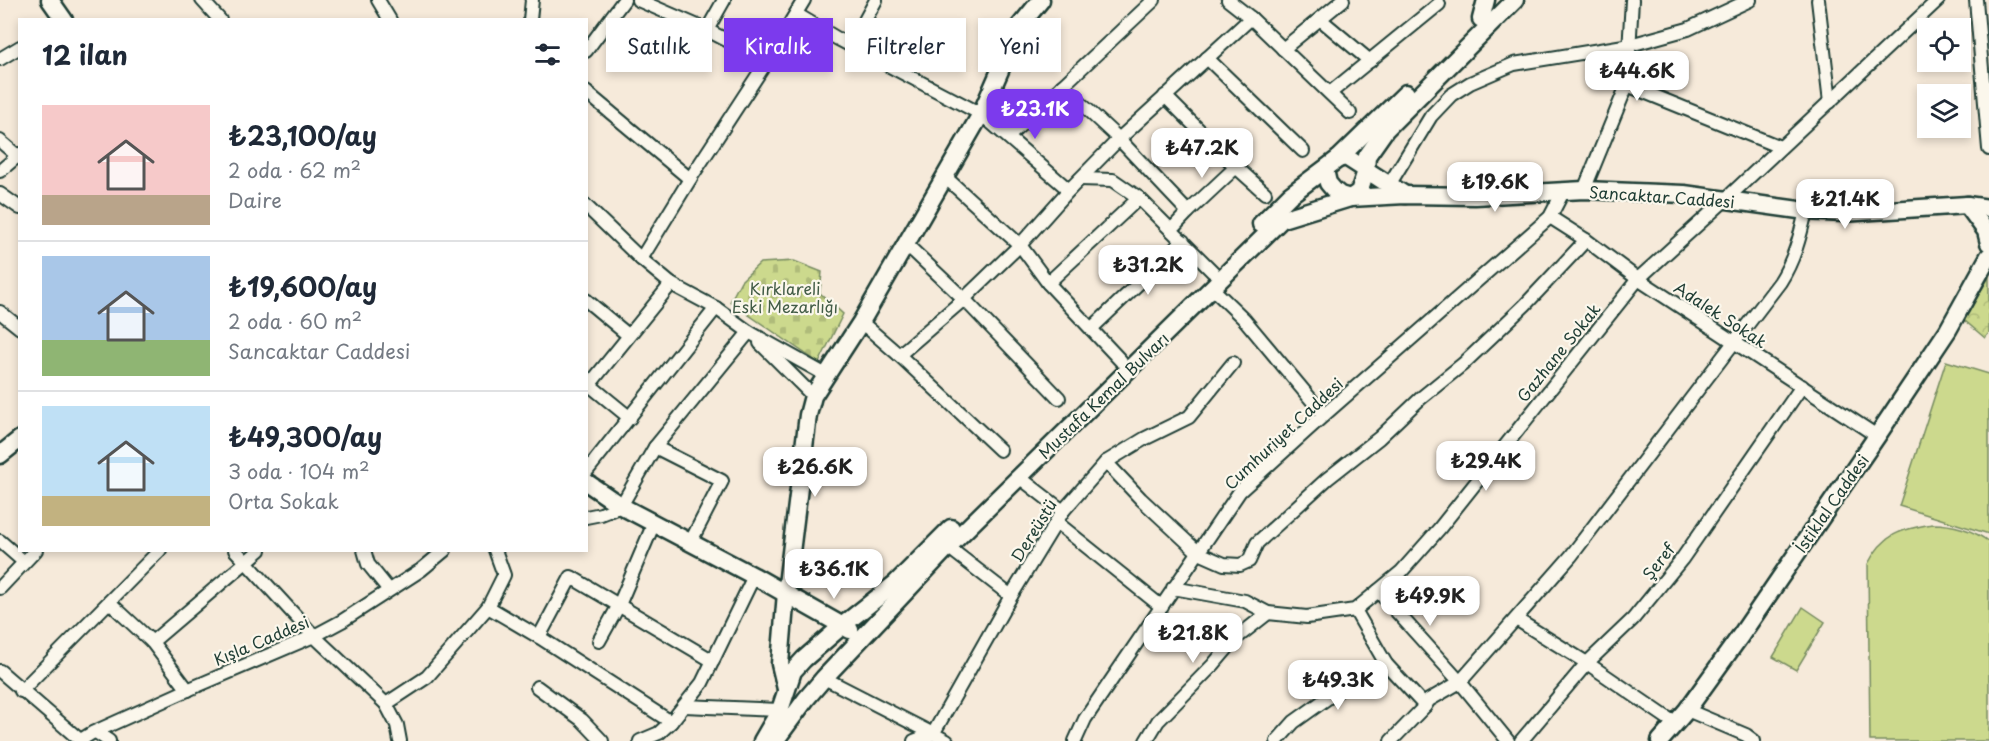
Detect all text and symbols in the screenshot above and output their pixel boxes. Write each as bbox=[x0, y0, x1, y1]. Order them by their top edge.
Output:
chip: Satılık bbox=[606, 18, 712, 72]
chip: Kiralık bbox=[724, 18, 833, 72]
chip: Filtreler bbox=[845, 18, 966, 72]
chip: Yeni bbox=[978, 18, 1061, 72]
map controls bbox=[1917, 18, 1971, 138]
button: locate bbox=[1917, 18, 1971, 72]
text: 12 ilan bbox=[42, 35, 128, 74]
icon: filters bbox=[531, 38, 564, 71]
pin: ₺44.6K bbox=[1588, 51, 1686, 102]
text: ₺44.6K bbox=[1599, 55, 1675, 85]
button: layers bbox=[1917, 84, 1971, 138]
pin: ₺23.1K bbox=[986, 89, 1084, 140]
text: ₺23.1K bbox=[1001, 93, 1069, 123]
text: ₺23,100/ay bbox=[228, 116, 377, 155]
pin: ₺47.2K bbox=[1153, 128, 1251, 179]
icon: home bbox=[90, 129, 162, 201]
text: ₺47.2K bbox=[1165, 132, 1239, 162]
text: 2 oda · 62 m² bbox=[228, 155, 361, 185]
pin: ₺19.6K bbox=[1446, 162, 1544, 213]
text: ₺19.6K bbox=[1461, 166, 1529, 196]
street label: Sancaktar Caddesi bbox=[1588, 179, 1736, 213]
pin: ₺21.4K bbox=[1796, 179, 1894, 230]
text: ₺21.4K bbox=[1810, 183, 1880, 213]
text: Daire bbox=[228, 185, 282, 215]
pin: ₺31.2K bbox=[1099, 245, 1197, 296]
text: ₺31.2K bbox=[1112, 249, 1184, 279]
text: ₺19,600/ay bbox=[228, 267, 377, 306]
street label: Adalek Sokak bbox=[1670, 275, 1772, 353]
park label: Kırklareli Eski Mezarlığı bbox=[732, 276, 838, 318]
icon: home bbox=[90, 280, 162, 352]
street label: Gazhane Sokak bbox=[1511, 297, 1605, 407]
text: 2 oda · 60 m² bbox=[228, 306, 362, 336]
street label: Mustafa Kemal Bulvarı bbox=[1032, 326, 1174, 464]
text: Sancaktar Caddesi bbox=[228, 336, 410, 366]
street label: Cumhuriyet Caddesi bbox=[1218, 371, 1348, 495]
text: ₺49,300/ay bbox=[228, 417, 382, 456]
icon: home bbox=[90, 430, 162, 502]
pin: ₺29.4K bbox=[1437, 441, 1535, 492]
text: ₺29.4K bbox=[1450, 445, 1522, 475]
pin: ₺26.6K bbox=[766, 447, 864, 498]
street label: İstiklal Caddesi bbox=[1788, 449, 1874, 557]
text: ₺26.6K bbox=[777, 451, 853, 481]
text: 3 oda · 104 m² bbox=[228, 456, 370, 486]
text: Orta Sokak bbox=[228, 486, 339, 516]
street label: Dereüstü bbox=[1004, 494, 1062, 566]
street label: Şeref bbox=[1636, 536, 1681, 584]
pin: ₺36.1K bbox=[785, 549, 883, 600]
text: ₺36.1K bbox=[799, 553, 869, 583]
pin: ₺49.9K bbox=[1381, 576, 1479, 627]
text: ₺49.9K bbox=[1395, 580, 1465, 610]
street label: Kışla Caddesi bbox=[209, 609, 313, 671]
pin: ₺21.8K bbox=[1144, 613, 1242, 664]
text: ₺21.8K bbox=[1157, 617, 1229, 647]
pin: ₺49.3K bbox=[1289, 660, 1387, 711]
text: ₺49.3K bbox=[1302, 664, 1374, 694]

